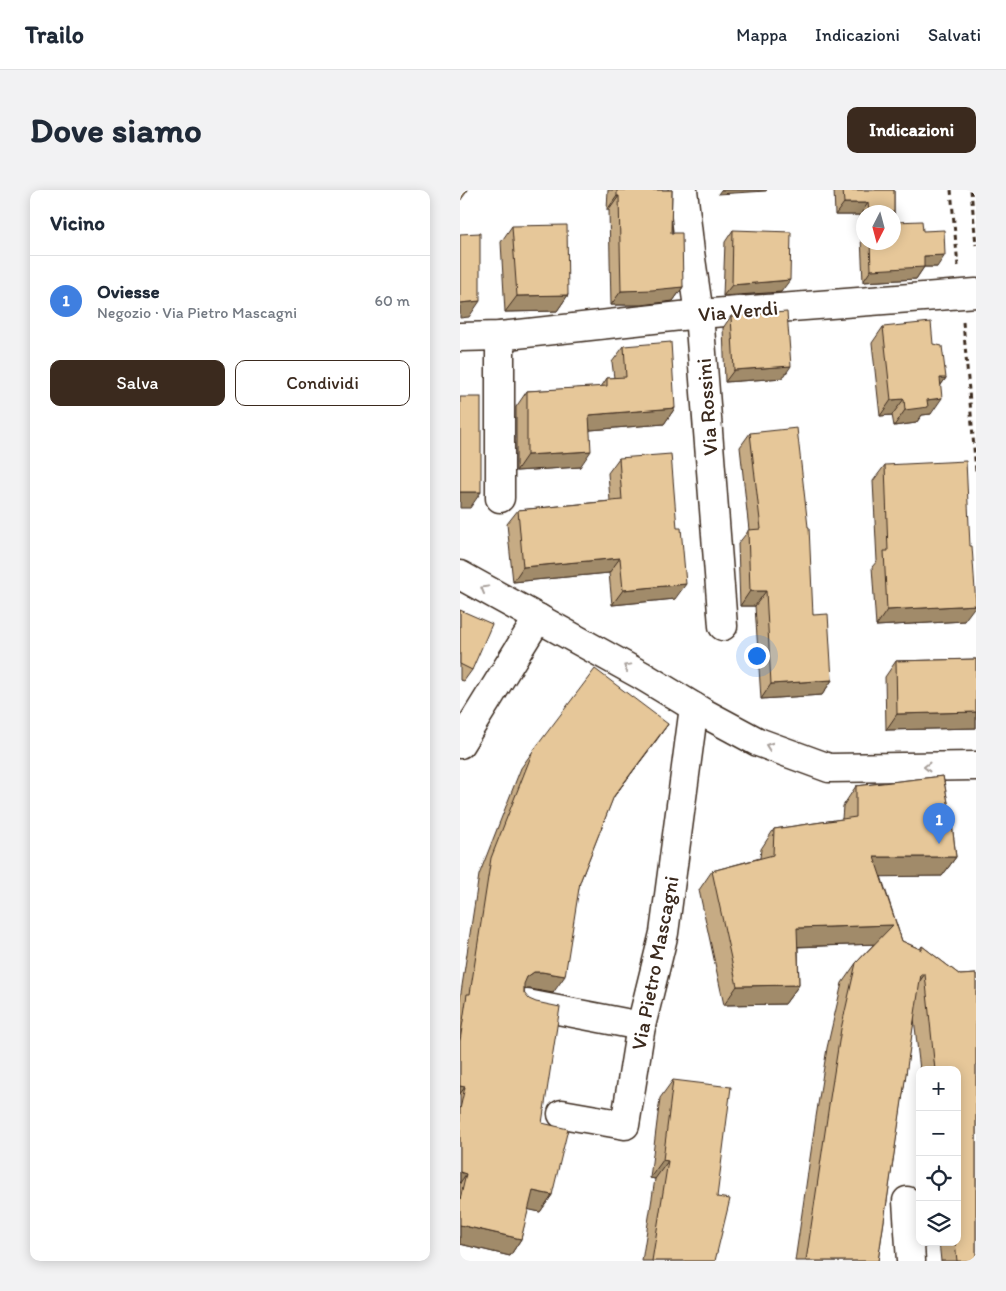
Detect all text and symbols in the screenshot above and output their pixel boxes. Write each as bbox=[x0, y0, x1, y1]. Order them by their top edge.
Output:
text: Trailo bbox=[25, 20, 84, 49]
text: Mappa bbox=[736, 24, 787, 46]
text: Indicazioni bbox=[815, 24, 900, 46]
text: Salvati bbox=[928, 24, 981, 46]
button: Indicazioni bbox=[847, 107, 976, 153]
text: Dove siamo bbox=[30, 109, 202, 151]
north arrow bbox=[856, 205, 901, 250]
text: Vicino bbox=[50, 210, 105, 235]
text: Oviesse bbox=[97, 280, 160, 303]
text: 1 bbox=[62, 291, 70, 310]
text: 60 m bbox=[375, 291, 410, 310]
street label: Via Verdi bbox=[697, 295, 779, 326]
text: Negozio · Via Pietro Mascagni bbox=[97, 303, 297, 322]
street label: Via Rossini bbox=[691, 357, 722, 457]
button: Salva bbox=[50, 360, 225, 406]
button: Condividi bbox=[235, 360, 410, 406]
one-way arrow bbox=[481, 585, 490, 595]
your location bbox=[744, 643, 770, 669]
one-way arrow bbox=[623, 663, 632, 673]
one-way arrow bbox=[765, 742, 773, 752]
one-way arrow bbox=[923, 762, 931, 772]
pin: 1 bbox=[923, 803, 955, 844]
street label: Via Pietro Mascagni bbox=[625, 874, 684, 1052]
map controls bbox=[916, 1066, 961, 1246]
button: + bbox=[916, 1066, 961, 1111]
button: − bbox=[916, 1111, 961, 1156]
button: locate bbox=[916, 1156, 961, 1201]
button: layers bbox=[916, 1201, 961, 1246]

